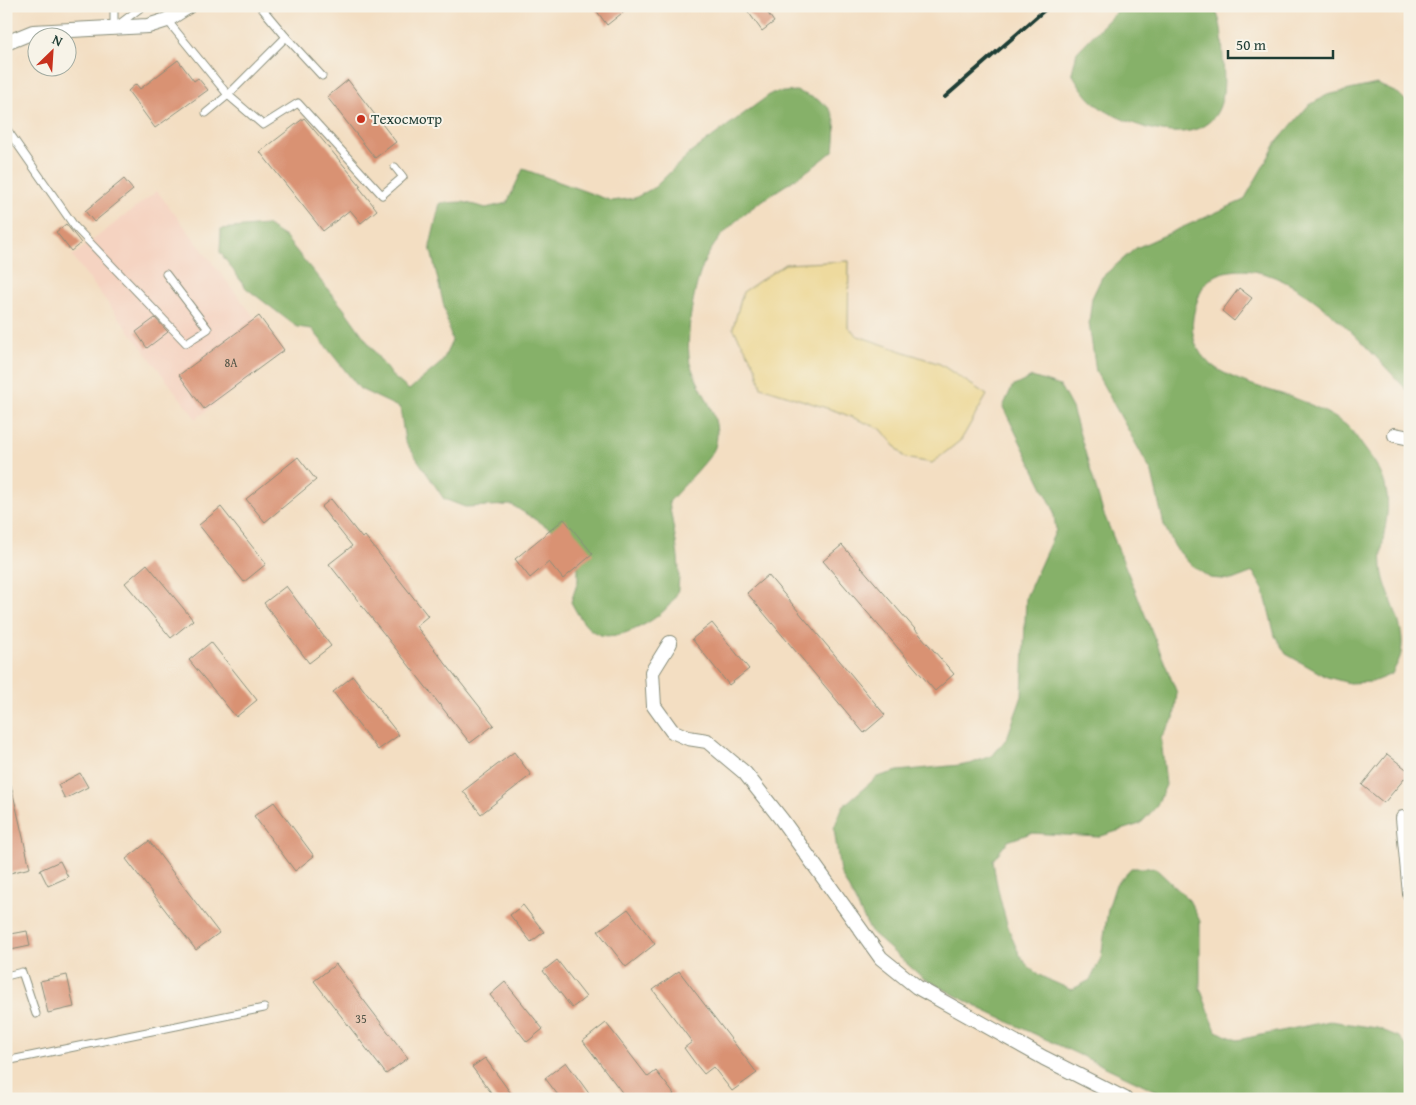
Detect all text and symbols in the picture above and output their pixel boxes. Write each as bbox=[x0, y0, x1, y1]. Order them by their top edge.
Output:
north arrow bbox=[28, 28, 78, 78]
scale bar bbox=[1228, 28, 1334, 60]
text: N bbox=[49, 29, 67, 52]
text: 50 m bbox=[1236, 34, 1267, 55]
place label: Техосмотр bbox=[371, 108, 442, 129]
marker: Техосмотр bbox=[355, 113, 367, 125]
house number: 8А bbox=[224, 354, 238, 371]
house number: 35 bbox=[355, 1010, 367, 1027]

